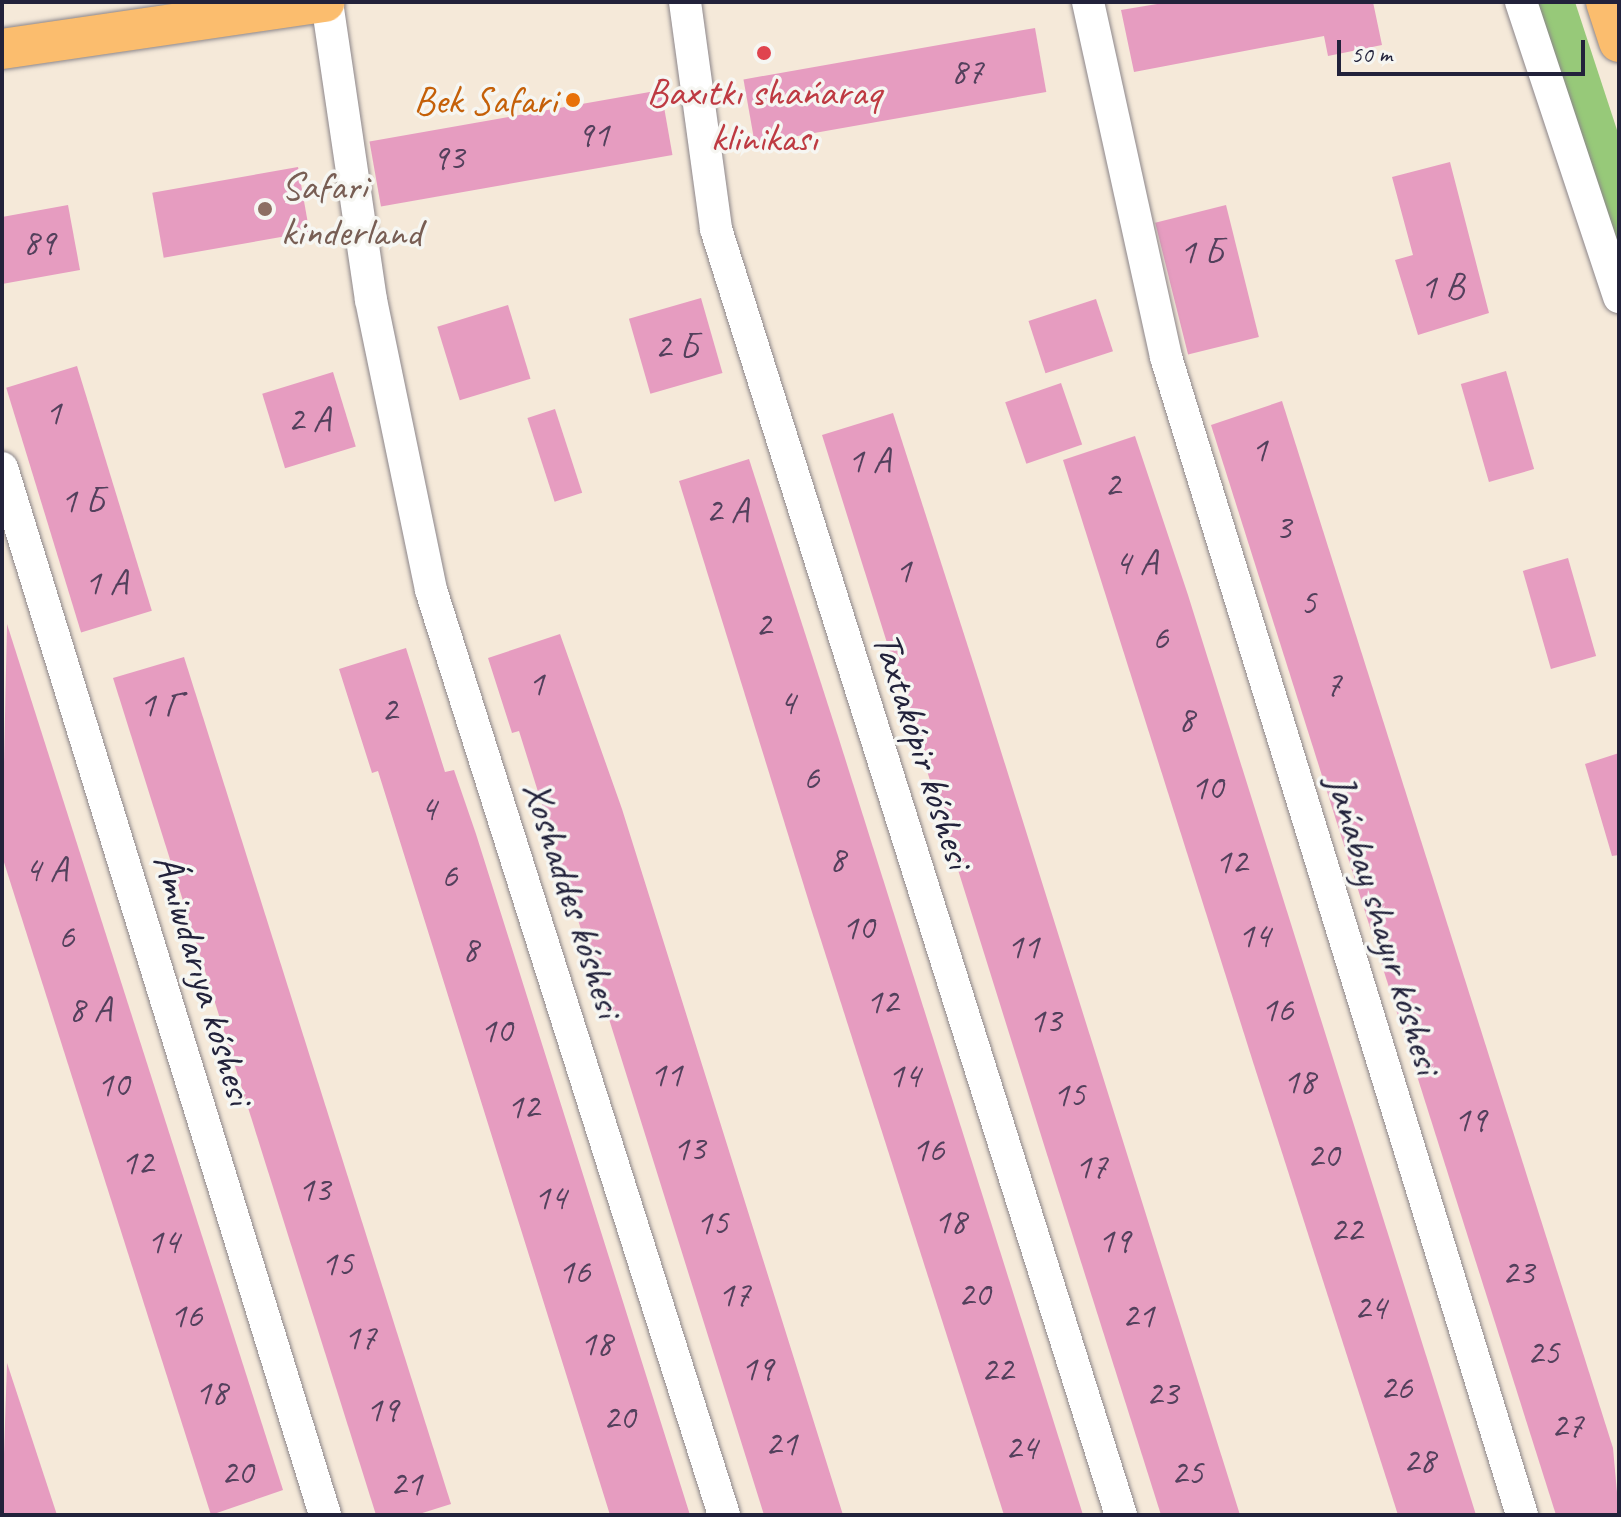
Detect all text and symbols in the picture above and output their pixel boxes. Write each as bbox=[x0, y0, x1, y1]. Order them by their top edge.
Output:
scale bar bbox=[1341, 24, 1589, 74]
text: 50 m bbox=[1351, 39, 1392, 69]
marker: Baxıtkı shańaraq klinikası bbox=[753, 42, 775, 64]
house number: 87 bbox=[951, 50, 983, 94]
place label: Baxıtkı shańaraq klinikası bbox=[647, 68, 881, 162]
place label: Bek Safari bbox=[413, 76, 557, 124]
marker: Bek Safari bbox=[564, 91, 582, 109]
house number: 91 bbox=[577, 113, 609, 157]
house number: 93 bbox=[432, 136, 464, 180]
place label: Safari kinderland bbox=[281, 162, 421, 256]
marker: Safari kinderland bbox=[256, 200, 274, 218]
house number: 89 bbox=[23, 221, 55, 265]
house number: 1 Б bbox=[1179, 230, 1223, 274]
house number: 1 В bbox=[1420, 265, 1464, 309]
house number: 2 Б bbox=[654, 325, 698, 369]
house number: 1 bbox=[45, 391, 61, 435]
house number: 2 А bbox=[288, 398, 330, 442]
house number: 1 bbox=[1251, 428, 1267, 472]
house number: 1 А bbox=[848, 439, 890, 483]
house number: 2 bbox=[1104, 463, 1120, 507]
house number: 1 Б bbox=[60, 479, 104, 523]
house number: 2 А bbox=[706, 489, 748, 533]
house number: 3 bbox=[1275, 506, 1291, 550]
house number: 4 А bbox=[1115, 541, 1157, 585]
house number: 1 bbox=[895, 549, 911, 593]
house number: 1 А bbox=[85, 561, 127, 605]
house number: 5 bbox=[1300, 581, 1316, 625]
house number: 2 bbox=[755, 603, 771, 647]
house number: 6 bbox=[1152, 616, 1168, 660]
street label: Taxtakópir kóshesi bbox=[862, 626, 984, 874]
house number: 1 bbox=[528, 662, 544, 706]
house number: 7 bbox=[1325, 663, 1341, 707]
house number: 4 bbox=[779, 681, 795, 725]
house number: 1 Г bbox=[139, 683, 181, 727]
house number: 2 bbox=[381, 688, 397, 732]
house number: 8 bbox=[1178, 698, 1194, 742]
house number: 6 bbox=[803, 756, 819, 800]
house number: 10 bbox=[1191, 766, 1223, 810]
street label: Jańabay shayır kóshesi bbox=[1316, 768, 1452, 1080]
street label: Xoshaddes kóshesi bbox=[512, 775, 634, 1023]
house number: 4 bbox=[420, 787, 436, 831]
house number: 8 bbox=[829, 838, 845, 882]
house number: 12 bbox=[1215, 840, 1247, 884]
house number: 4 А bbox=[25, 848, 67, 892]
street label: Ámiwdarıya kóshesi bbox=[143, 848, 265, 1110]
house number: 6 bbox=[441, 854, 457, 898]
house number: 10 bbox=[842, 906, 874, 950]
house number: 14 bbox=[1238, 914, 1270, 958]
house number: 6 bbox=[58, 915, 74, 959]
house number: 11 bbox=[1007, 925, 1039, 969]
house number: 8 bbox=[462, 928, 478, 972]
house number: 12 bbox=[866, 980, 898, 1024]
house number: 8 А bbox=[69, 988, 111, 1032]
house number: 16 bbox=[1261, 988, 1293, 1032]
house number: 13 bbox=[1029, 999, 1061, 1043]
house number: 10 bbox=[480, 1009, 512, 1053]
house number: 11 bbox=[650, 1053, 682, 1097]
house number: 14 bbox=[888, 1054, 920, 1098]
house number: 18 bbox=[1283, 1060, 1315, 1104]
house number: 10 bbox=[97, 1063, 129, 1107]
house number: 15 bbox=[1053, 1073, 1085, 1117]
house number: 12 bbox=[507, 1085, 539, 1129]
house number: 19 bbox=[1454, 1098, 1486, 1142]
house number: 13 bbox=[673, 1127, 705, 1171]
house number: 16 bbox=[912, 1128, 944, 1172]
house number: 20 bbox=[1307, 1134, 1339, 1178]
house number: 12 bbox=[121, 1141, 153, 1185]
house number: 17 bbox=[1075, 1145, 1107, 1189]
house number: 13 bbox=[298, 1168, 330, 1212]
house number: 14 bbox=[534, 1176, 566, 1220]
house number: 18 bbox=[934, 1200, 966, 1244]
house number: 15 bbox=[696, 1201, 728, 1245]
house number: 22 bbox=[1330, 1208, 1362, 1252]
house number: 19 bbox=[1098, 1219, 1130, 1263]
house number: 14 bbox=[147, 1220, 179, 1264]
house number: 15 bbox=[321, 1242, 353, 1286]
house number: 16 bbox=[558, 1250, 590, 1294]
house number: 23 bbox=[1502, 1251, 1534, 1295]
house number: 17 bbox=[718, 1273, 750, 1317]
house number: 20 bbox=[958, 1273, 990, 1317]
house number: 24 bbox=[1354, 1286, 1386, 1330]
house number: 16 bbox=[170, 1294, 202, 1338]
house number: 21 bbox=[1122, 1294, 1154, 1338]
house number: 17 bbox=[344, 1316, 376, 1360]
house number: 18 bbox=[580, 1322, 612, 1366]
house number: 25 bbox=[1527, 1331, 1559, 1375]
house number: 19 bbox=[741, 1347, 773, 1391]
house number: 22 bbox=[981, 1348, 1013, 1392]
house number: 26 bbox=[1380, 1366, 1412, 1410]
house number: 18 bbox=[195, 1371, 227, 1415]
house number: 23 bbox=[1146, 1372, 1178, 1416]
house number: 19 bbox=[366, 1388, 398, 1432]
house number: 20 bbox=[603, 1396, 635, 1440]
house number: 27 bbox=[1551, 1404, 1583, 1448]
house number: 21 bbox=[765, 1422, 797, 1466]
house number: 24 bbox=[1005, 1426, 1037, 1470]
house number: 28 bbox=[1403, 1439, 1435, 1483]
house number: 20 bbox=[221, 1451, 253, 1495]
house number: 25 bbox=[1171, 1451, 1203, 1495]
house number: 21 bbox=[390, 1462, 422, 1506]

